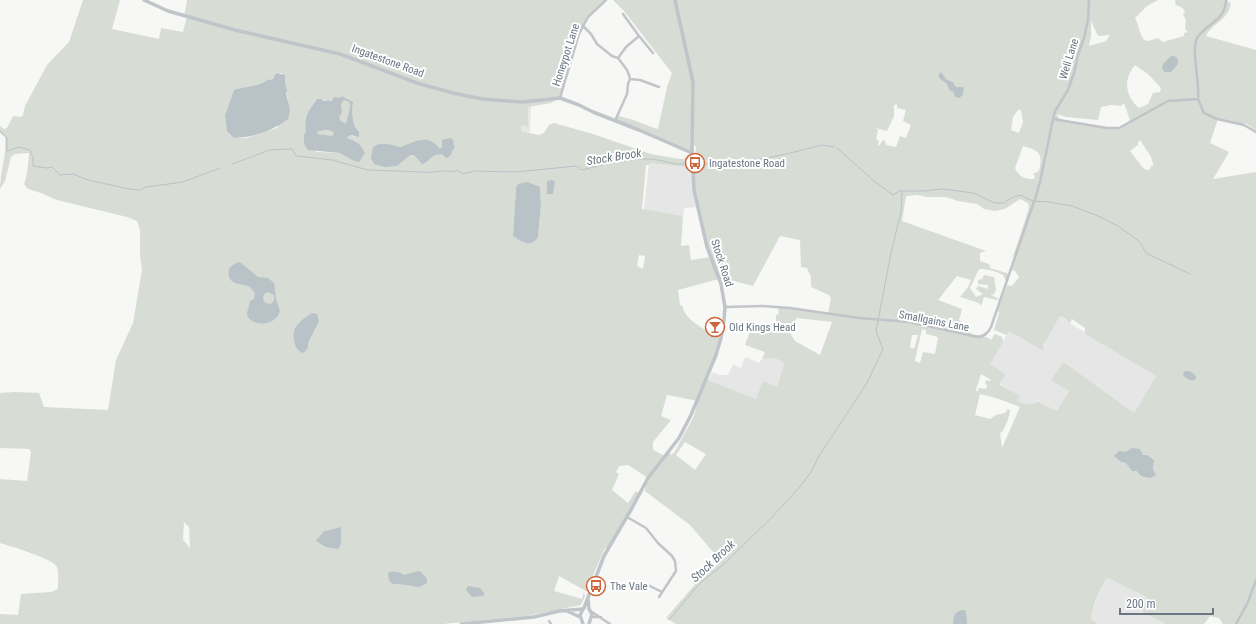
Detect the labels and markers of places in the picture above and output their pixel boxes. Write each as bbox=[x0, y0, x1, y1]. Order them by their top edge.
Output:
bus stop icon: Ingatestone Road bbox=[684, 152, 706, 174]
place label: Ingatestone Road bbox=[709, 157, 785, 170]
bar icon: Old Kings Head bbox=[704, 316, 726, 338]
place label: Old Kings Head bbox=[729, 321, 796, 334]
bus stop icon: The Vale bbox=[585, 575, 607, 597]
place label: The Vale bbox=[610, 580, 648, 593]

